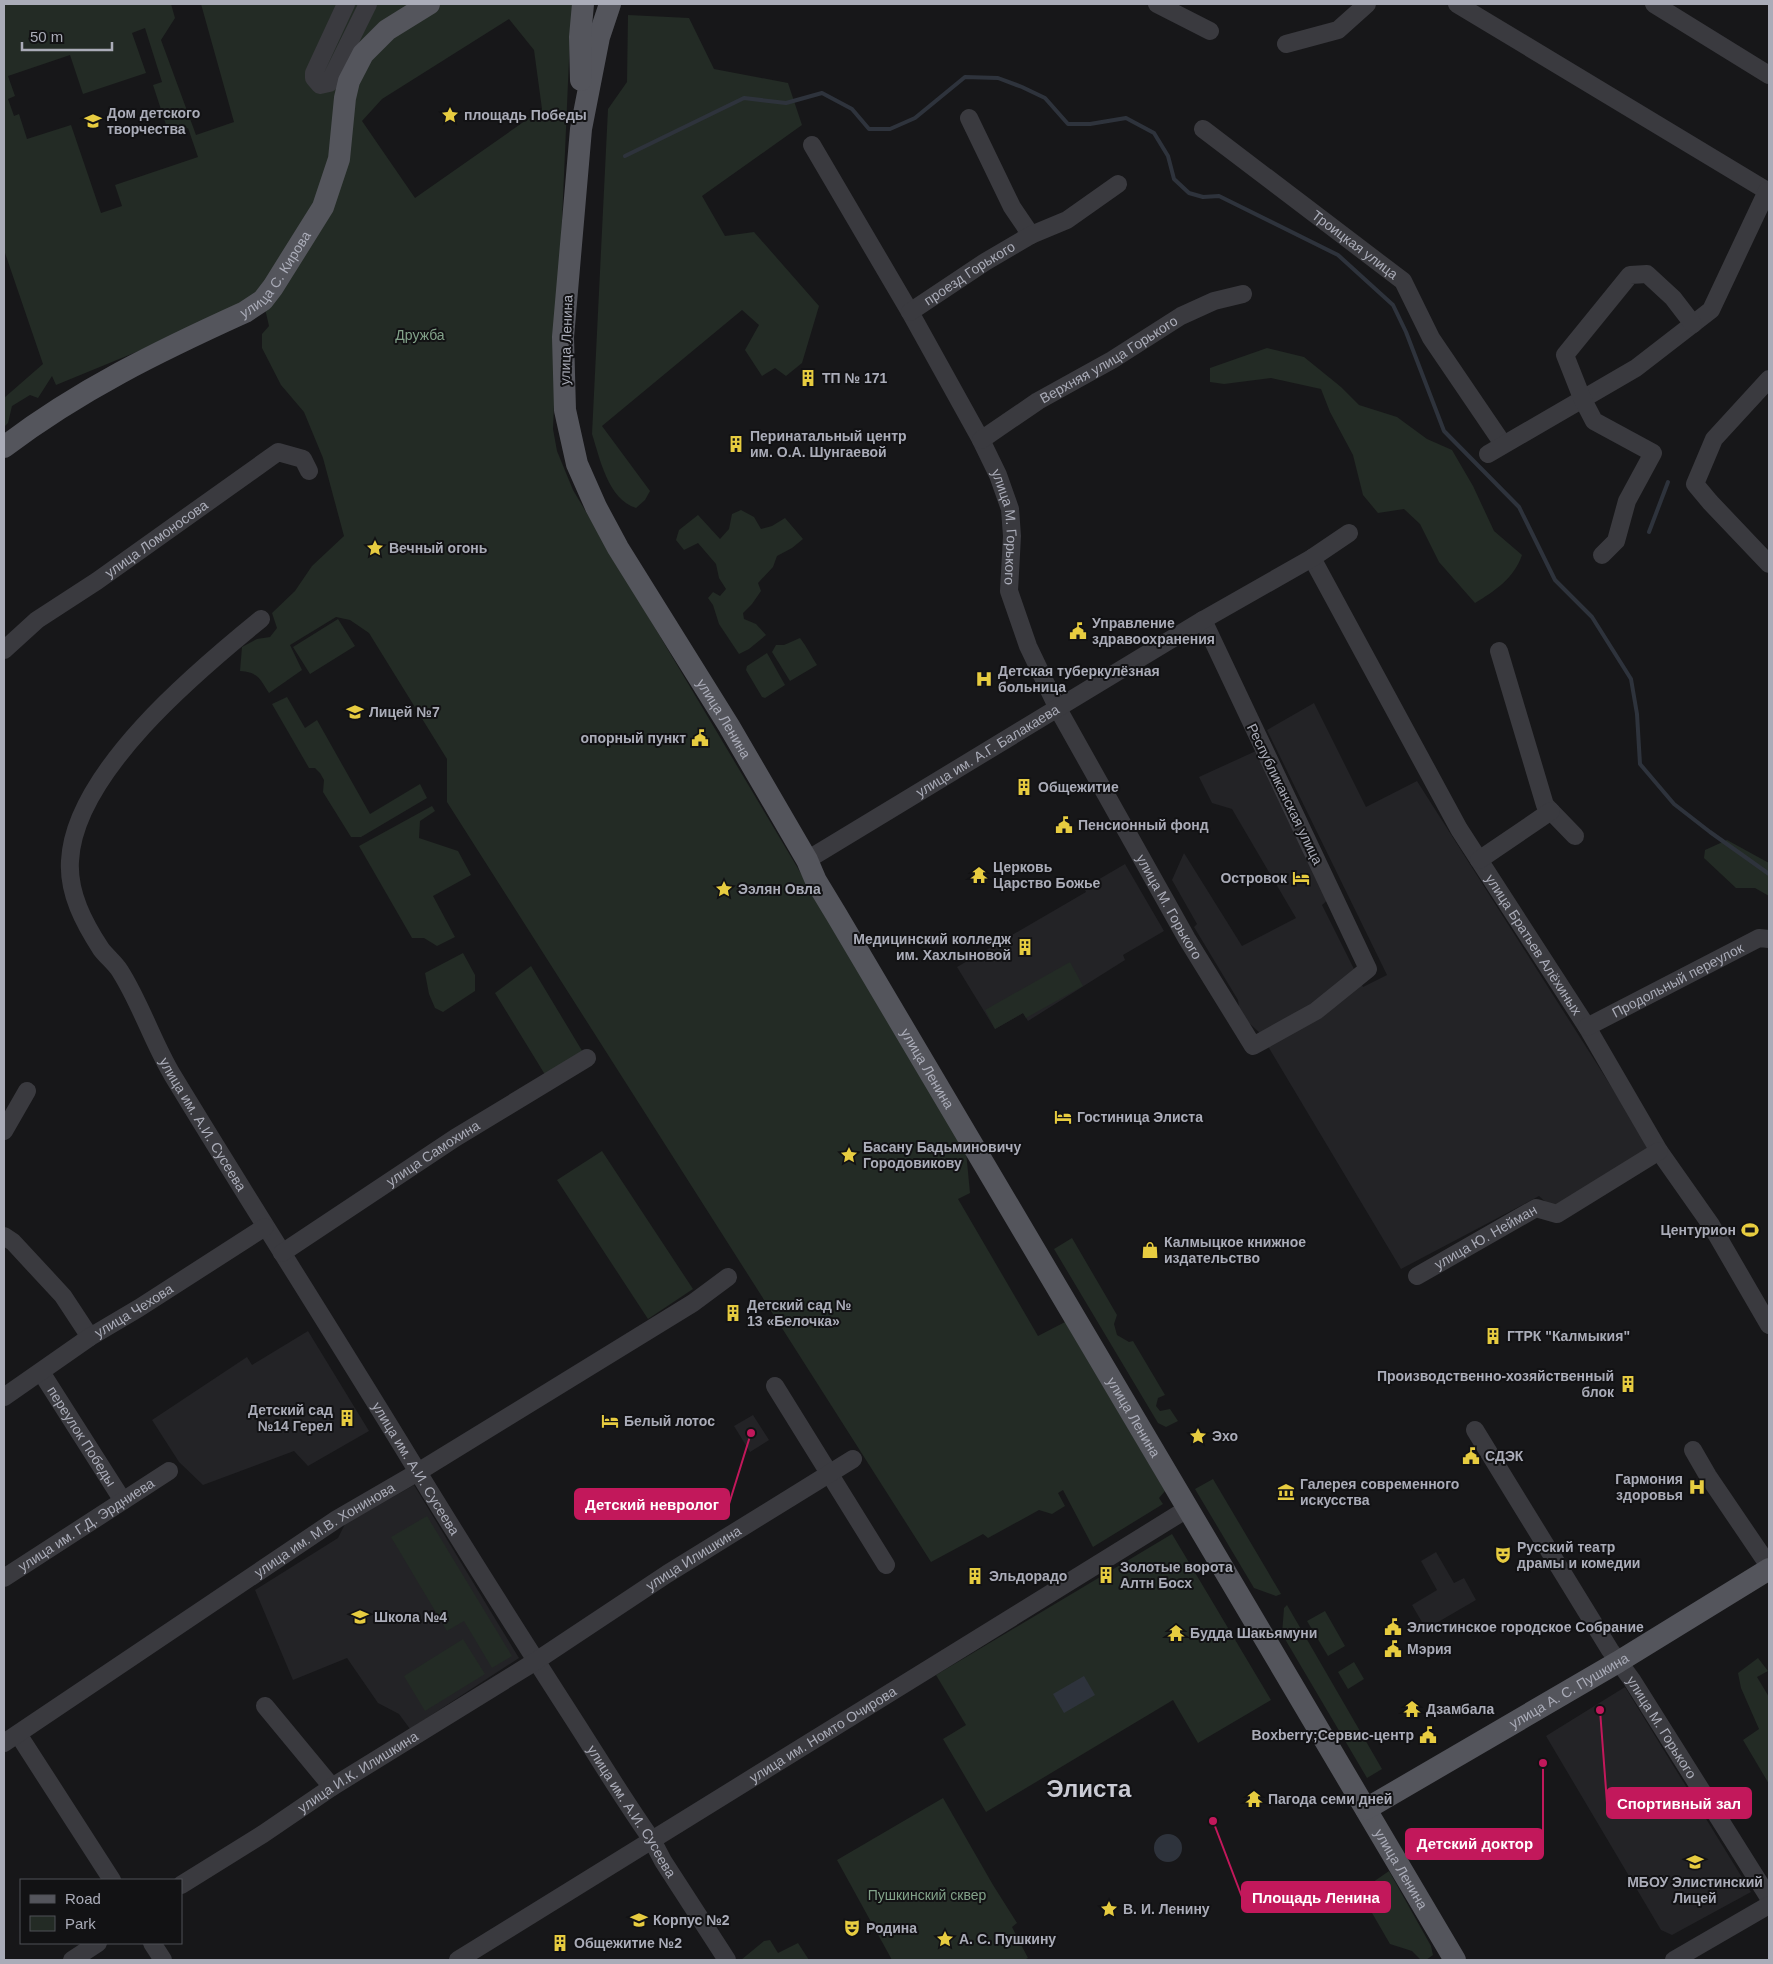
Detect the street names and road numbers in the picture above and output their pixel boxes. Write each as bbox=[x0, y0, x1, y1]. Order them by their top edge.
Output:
street label: Троицкая улица bbox=[1309, 207, 1401, 282]
street label: улица С. Кирова bbox=[238, 228, 314, 321]
street label: проезд Горького bbox=[921, 238, 1018, 308]
street label: улица Ленина bbox=[556, 294, 576, 385]
street label: Верхняя улица Горького bbox=[1037, 312, 1181, 406]
street label: улица М. Горького bbox=[988, 466, 1020, 586]
street label: улица Ломоносова bbox=[102, 497, 211, 581]
street label: улица Ленина bbox=[694, 676, 754, 762]
street label: улица им. А.Г. Балакаева bbox=[913, 701, 1062, 800]
street label: Республиканская улица bbox=[1244, 721, 1326, 867]
street label: улица М. Горького bbox=[1133, 851, 1206, 962]
street label: улица Братьев Алёхиных bbox=[1482, 871, 1585, 1018]
street label: Продольный переулок bbox=[1609, 939, 1747, 1021]
street label: улица Ленина bbox=[898, 1026, 957, 1112]
street label: улица им. А.И. Сусеева bbox=[156, 1055, 250, 1194]
street label: улица Самохина bbox=[383, 1117, 483, 1189]
street label: улица Ю. Нейман bbox=[1432, 1201, 1540, 1272]
street label: улица Чехова bbox=[92, 1280, 176, 1340]
street label: улица Ленина bbox=[1104, 1374, 1164, 1460]
street label: переулок Победы bbox=[44, 1383, 119, 1489]
street label: улица им. А.И. Сусеева bbox=[369, 1399, 463, 1538]
street label: улица им. Г.Д. Эрдниева bbox=[15, 1475, 157, 1575]
street label: улица им. М.В. Хонинова bbox=[251, 1479, 398, 1580]
street label: улица Илишкина bbox=[643, 1522, 744, 1594]
street label: улица А. С. Пушкина bbox=[1507, 1649, 1632, 1732]
street label: улица М. Горького bbox=[1624, 1673, 1700, 1782]
street label: улица им. Номто Очирова bbox=[746, 1683, 899, 1786]
street label: улица И.К. Илишкина bbox=[295, 1728, 421, 1816]
street label: улица им. А.И. Сусеева bbox=[584, 1742, 680, 1881]
street label: улица Ленина bbox=[1371, 1826, 1431, 1912]

